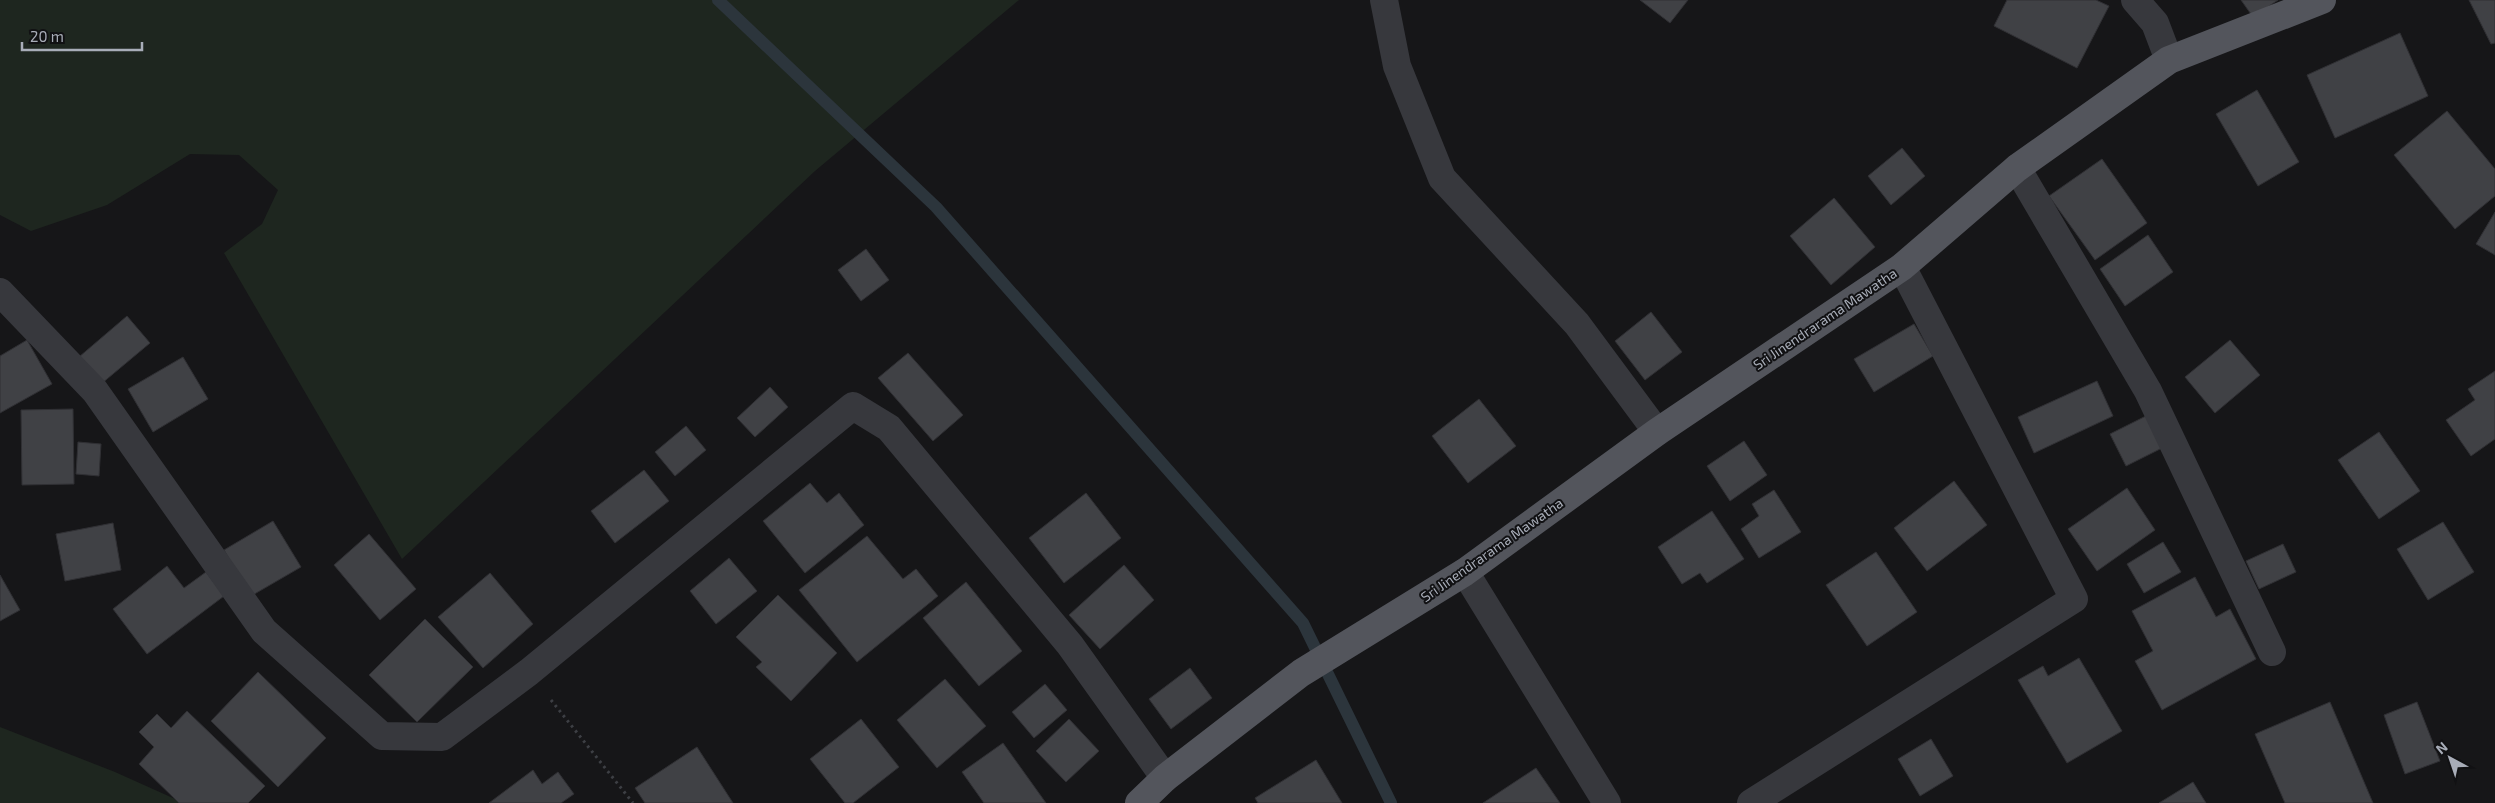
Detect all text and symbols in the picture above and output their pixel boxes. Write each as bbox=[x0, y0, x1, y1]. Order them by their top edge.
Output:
scale bar bbox=[22, 20, 142, 52]
text: 20 m bbox=[30, 27, 64, 45]
street label: Sri Jinendrarama Mawatha bbox=[1750, 264, 1900, 373]
street label: Sri Jinendrarama Mawatha bbox=[1417, 494, 1566, 605]
north arrow bbox=[2425, 733, 2475, 783]
text: N bbox=[2432, 738, 2451, 757]

